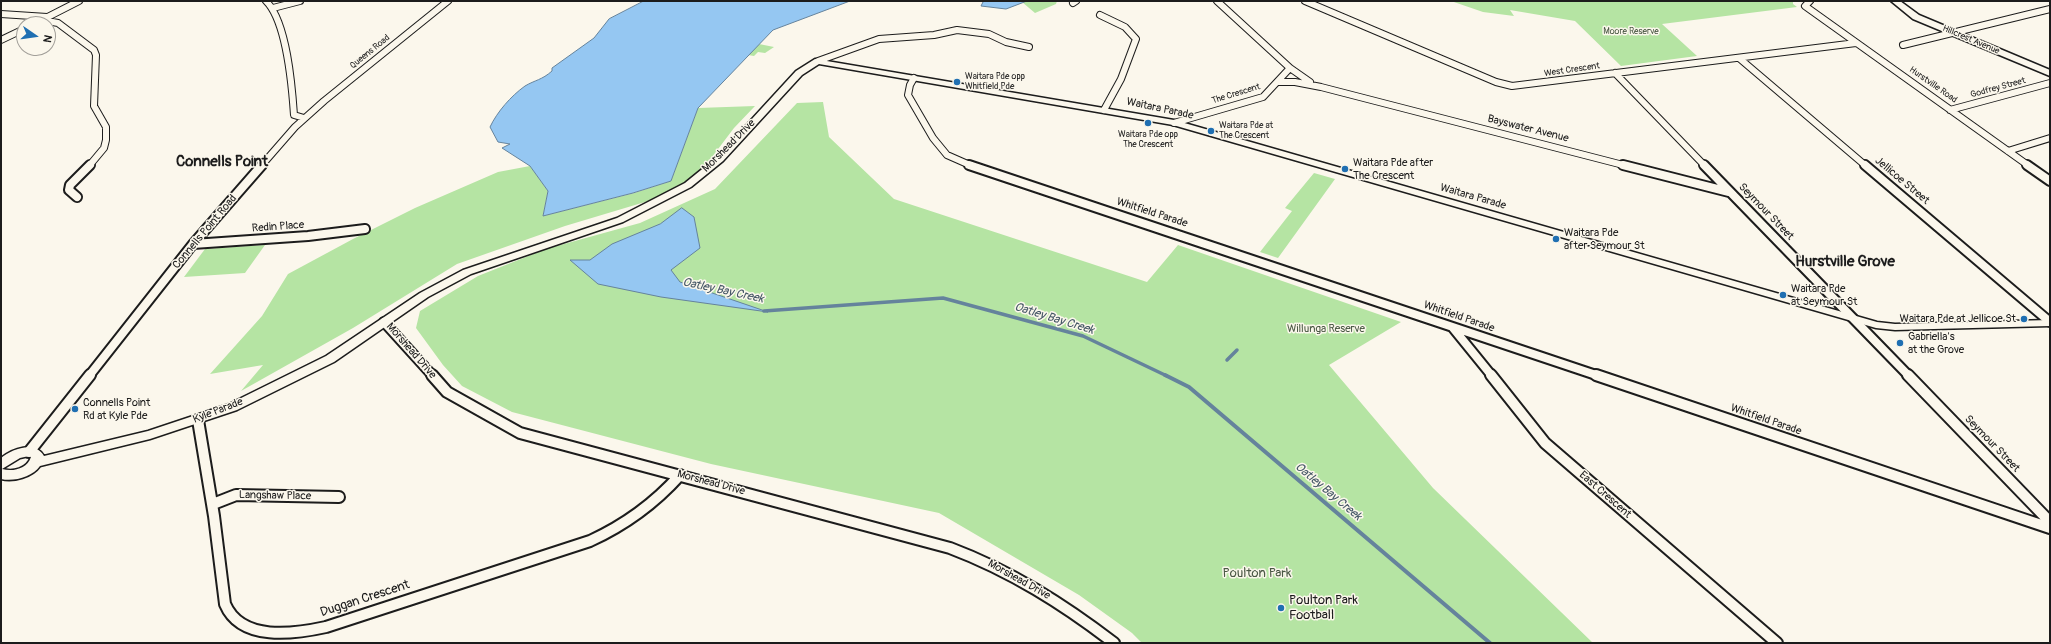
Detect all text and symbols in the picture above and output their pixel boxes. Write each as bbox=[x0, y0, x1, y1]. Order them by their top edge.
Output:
north arrow bbox=[16, 16, 56, 56]
street label: Hillcrest Avenue bbox=[1941, 23, 2001, 57]
park label: Moore Reserve bbox=[1603, 27, 1659, 37]
street label: Queens Road bbox=[348, 33, 392, 71]
text: N bbox=[40, 34, 54, 44]
street label: West Crescent bbox=[1543, 61, 1601, 79]
street label: Hurstville Road bbox=[1907, 65, 1959, 105]
place label: Waitara Pde opp Whitfield Pde bbox=[965, 72, 1025, 93]
street label: Godfrey Street bbox=[1969, 75, 2027, 101]
marker: Waitara Pde opp Whitfield Pde bbox=[952, 77, 962, 87]
street label: The Crescent bbox=[1210, 82, 1262, 106]
street label: Waitara Parade bbox=[1125, 95, 1195, 123]
street label: Bayswater Avenue bbox=[1486, 113, 1570, 145]
street label: Morshead Drive bbox=[700, 117, 758, 175]
marker: Waitara Pde opp The Crescent bbox=[1143, 118, 1153, 128]
place label: Waitara Pde at The Crescent bbox=[1219, 121, 1273, 142]
marker: Waitara Pde at The Crescent bbox=[1206, 126, 1216, 136]
place label: Waitara Pde opp The Crescent bbox=[1118, 130, 1178, 151]
district label: Connells Point bbox=[176, 153, 268, 171]
street label: Jellicoe Street bbox=[1872, 154, 1932, 208]
place label: Waitara Pde after The Crescent bbox=[1353, 156, 1433, 182]
marker: Waitara Pde after The Crescent bbox=[1340, 164, 1350, 174]
street label: Waitara Parade bbox=[1438, 181, 1508, 213]
street label: Seymour Street bbox=[1736, 181, 1796, 243]
street label: Connells Point Road bbox=[170, 192, 240, 272]
street label: Whitfield Parade bbox=[1115, 195, 1189, 231]
street label: Redin Place bbox=[251, 219, 305, 235]
place label: Waitara Pde after Seymour St bbox=[1564, 226, 1645, 252]
marker: Waitara Pde after Seymour St bbox=[1551, 234, 1561, 244]
district label: Hurstville Grove bbox=[1795, 253, 1895, 271]
water label: Oatley Bay Creek bbox=[681, 275, 765, 307]
place label: Waitara Pde at Seymour St bbox=[1791, 282, 1858, 308]
marker: Waitara Pde at Seymour St bbox=[1778, 290, 1788, 300]
street label: Whitfield Parade bbox=[1422, 299, 1496, 335]
water label: Oatley Bay Creek bbox=[1012, 300, 1096, 338]
place label: Waitara Pde at Jellicoe St bbox=[1900, 312, 2016, 326]
marker: Waitara Pde at Jellicoe St bbox=[2019, 314, 2029, 324]
street label: Morshead Drive bbox=[383, 320, 439, 382]
park label: Willunga Reserve bbox=[1287, 322, 1365, 336]
place label: Gabriella's at the Grove bbox=[1908, 330, 1964, 356]
marker: Gabriella's at the Grove bbox=[1895, 338, 1905, 348]
street label: Kyle Parade bbox=[191, 395, 245, 427]
place label: Connells Point Rd at Kyle Pde bbox=[83, 396, 150, 422]
street label: Whitfield Parade bbox=[1729, 402, 1803, 438]
marker: Connells Point Rd at Kyle Pde bbox=[70, 404, 80, 414]
street label: Seymour Street bbox=[1962, 413, 2022, 475]
water label: Oatley Bay Creek bbox=[1292, 460, 1364, 524]
street label: Morshead Drive bbox=[676, 468, 746, 498]
street label: East Crescent bbox=[1576, 469, 1634, 521]
street label: Langshaw Place bbox=[239, 489, 311, 503]
street label: Morshead Drive bbox=[985, 557, 1053, 603]
park label: Poulton Park bbox=[1223, 566, 1291, 582]
street label: Duggan Crescent bbox=[318, 577, 412, 621]
place label: Poulton Park Football bbox=[1289, 593, 1358, 624]
marker: Poulton Park Football bbox=[1276, 603, 1286, 613]

